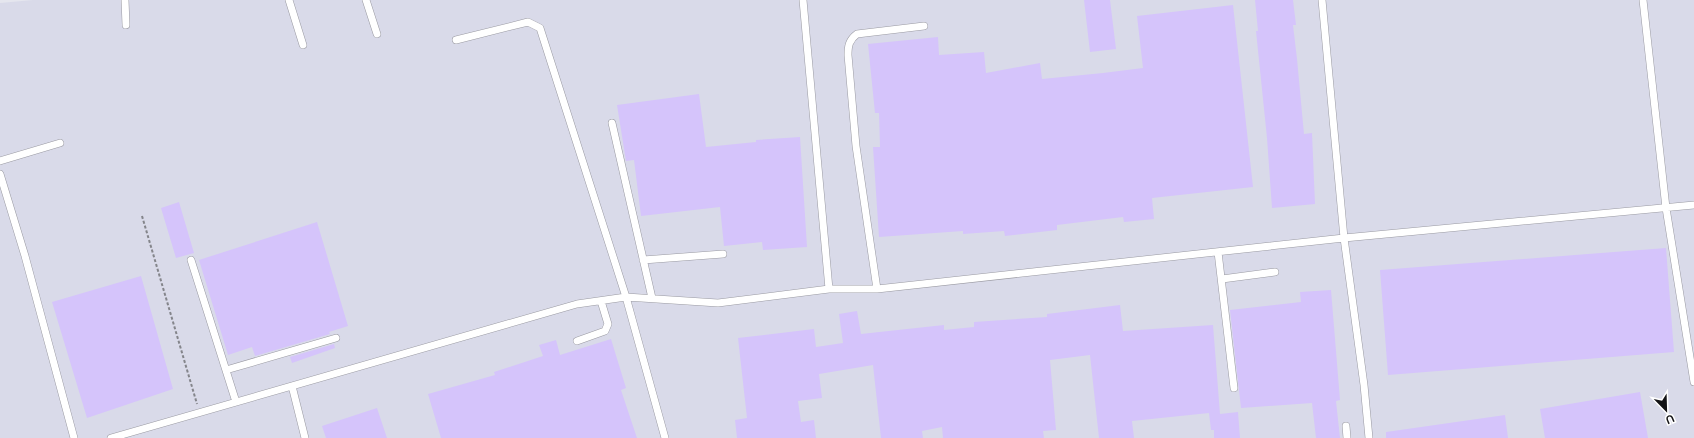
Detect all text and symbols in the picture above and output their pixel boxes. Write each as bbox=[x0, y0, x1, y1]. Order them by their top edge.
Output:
north arrow bbox=[1646, 390, 1686, 430]
text: U bbox=[1663, 411, 1676, 426]

